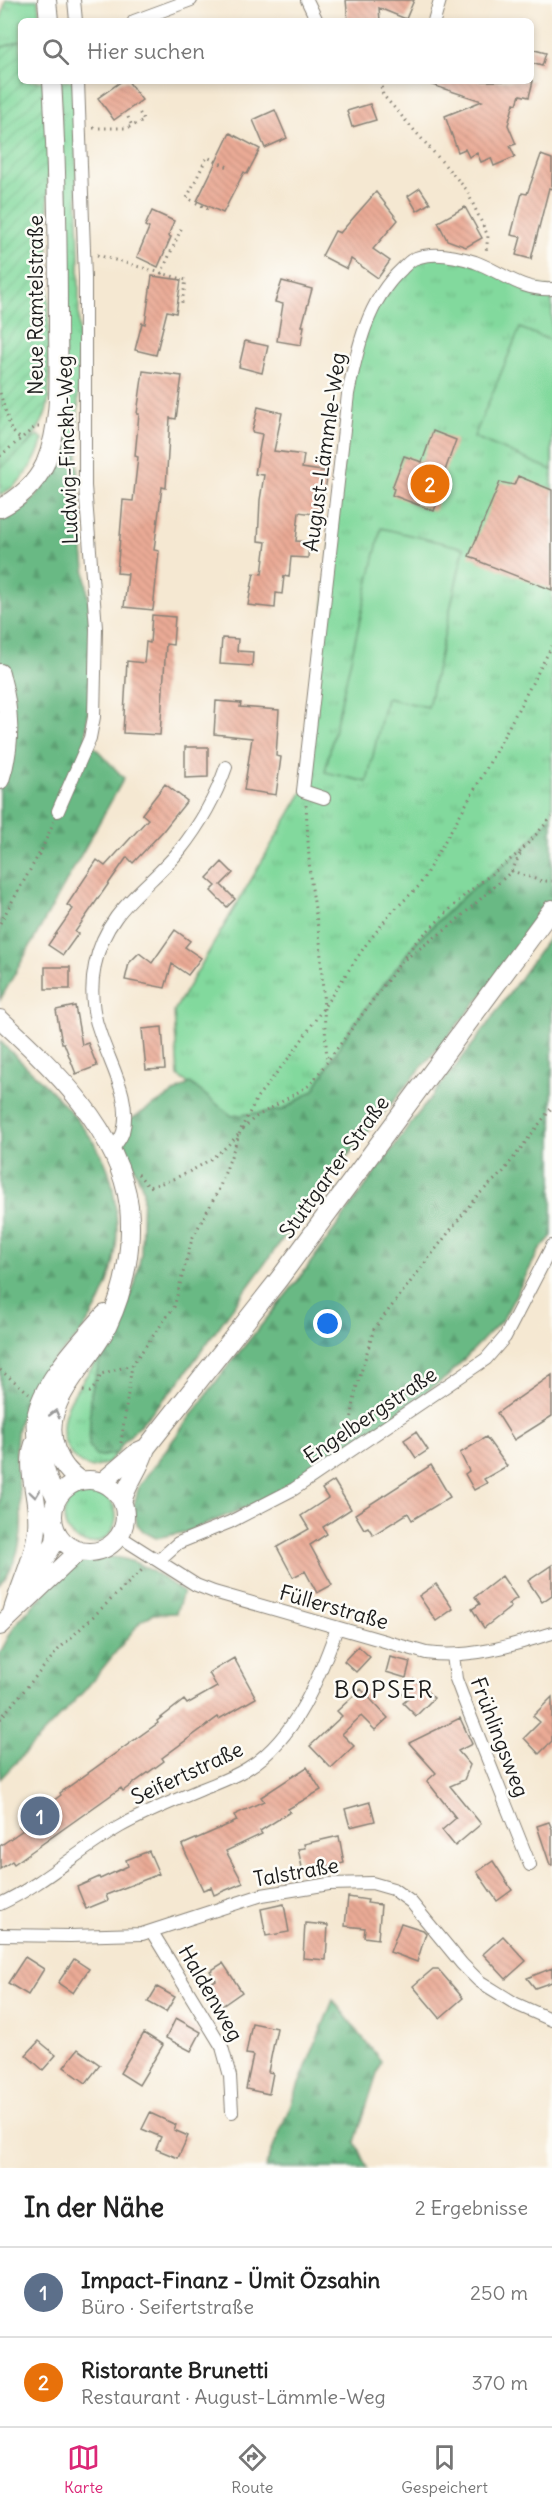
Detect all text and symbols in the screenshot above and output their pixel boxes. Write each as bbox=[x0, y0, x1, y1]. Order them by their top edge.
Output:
search box bbox=[18, 18, 534, 84]
icon: search bbox=[39, 35, 72, 68]
text: Hier suchen bbox=[87, 37, 205, 65]
street label: Neue Ramtelstraße bbox=[22, 215, 49, 395]
street label: August-Lämmle-Weg bbox=[297, 351, 351, 553]
street label: Ludwig-Finckh-Weg bbox=[50, 355, 84, 545]
pin: 2 bbox=[410, 462, 450, 506]
street label: Stuttgarter Straße bbox=[273, 1090, 395, 1244]
your location bbox=[313, 1309, 342, 1338]
street label: Engelbergstraße bbox=[298, 1361, 442, 1469]
one-way arrow bbox=[48, 1409, 61, 1419]
one-way arrow bbox=[28, 1490, 40, 1499]
street label: Füllerstraße bbox=[276, 1579, 392, 1635]
street label: Frühlingsweg bbox=[465, 1673, 535, 1801]
district label: BOPSER bbox=[334, 1674, 434, 1704]
street label: Seifertstraße bbox=[127, 1735, 247, 1811]
pin: 1 bbox=[20, 1794, 60, 1838]
street label: Talstraße bbox=[251, 1851, 341, 1893]
street label: Haldenweg bbox=[173, 1940, 249, 2046]
text: In der Nähe bbox=[24, 2191, 164, 2224]
text: 2 Ergebnisse bbox=[415, 2195, 528, 2220]
text: Impact-Finanz - Ümit Özsahin bbox=[81, 2266, 380, 2294]
text: 1 bbox=[40, 2280, 47, 2305]
text: 250 m bbox=[470, 2280, 528, 2305]
text: Büro · Seifertstraße bbox=[81, 2294, 254, 2319]
text: Ristorante Brunetti bbox=[81, 2356, 268, 2384]
text: 2 bbox=[38, 2370, 49, 2395]
text: 370 m bbox=[471, 2370, 528, 2395]
text: Restaurant · August-Lämmle-Weg bbox=[81, 2384, 386, 2409]
tab: Karte bbox=[64, 2441, 103, 2497]
tab: Route bbox=[231, 2441, 273, 2497]
tab: Gespeichert bbox=[401, 2441, 488, 2497]

